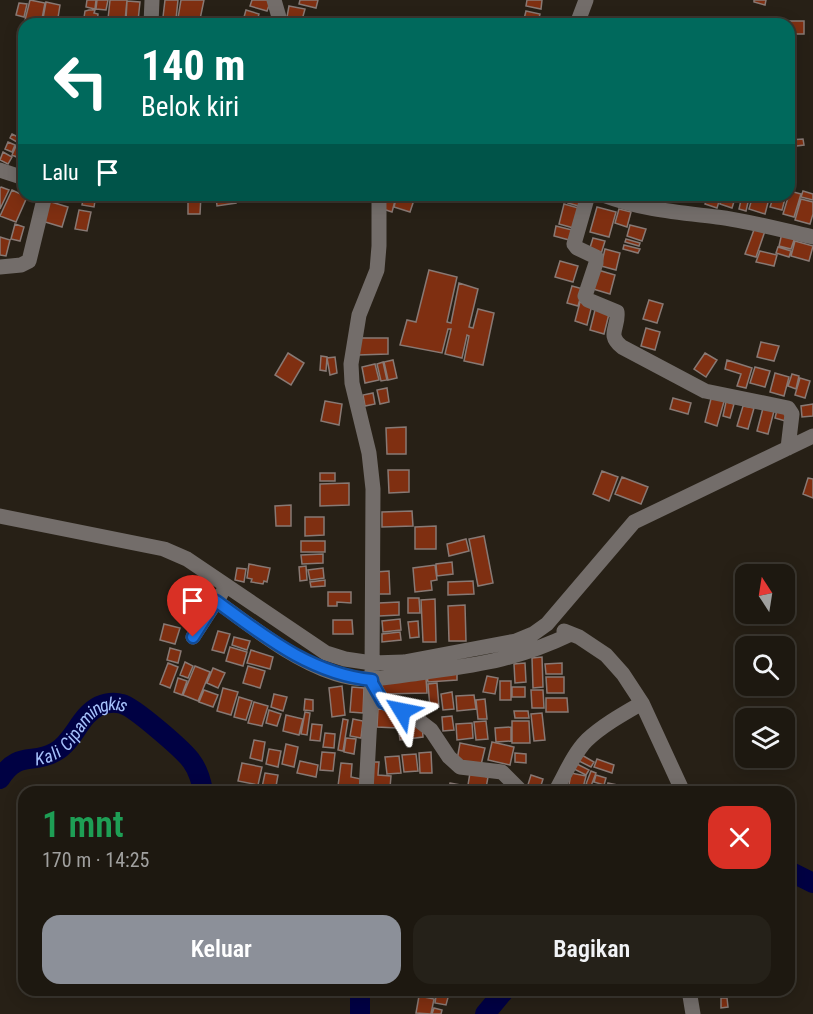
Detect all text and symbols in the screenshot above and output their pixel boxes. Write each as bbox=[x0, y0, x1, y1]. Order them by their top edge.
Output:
text: 140 m bbox=[141, 41, 246, 90]
icon: left bbox=[42, 42, 120, 120]
text: Belok kiri bbox=[141, 91, 239, 123]
icon: arrive bbox=[91, 156, 124, 189]
text: Lalu bbox=[42, 160, 79, 185]
north arrow bbox=[735, 564, 795, 624]
map controls bbox=[735, 564, 795, 768]
pin bbox=[167, 575, 218, 637]
icon: arrive bbox=[176, 584, 209, 617]
button: search bbox=[735, 636, 795, 696]
position arrow bbox=[370, 679, 434, 743]
water label: Kali Cipamingkis bbox=[33, 692, 131, 769]
button: layers bbox=[735, 708, 795, 768]
text: 1 mnt bbox=[42, 804, 124, 846]
button: close bbox=[708, 806, 771, 869]
text: 170 m · 14:25 bbox=[42, 848, 149, 872]
button: Keluar bbox=[42, 915, 401, 984]
button: Bagikan bbox=[413, 915, 771, 984]

